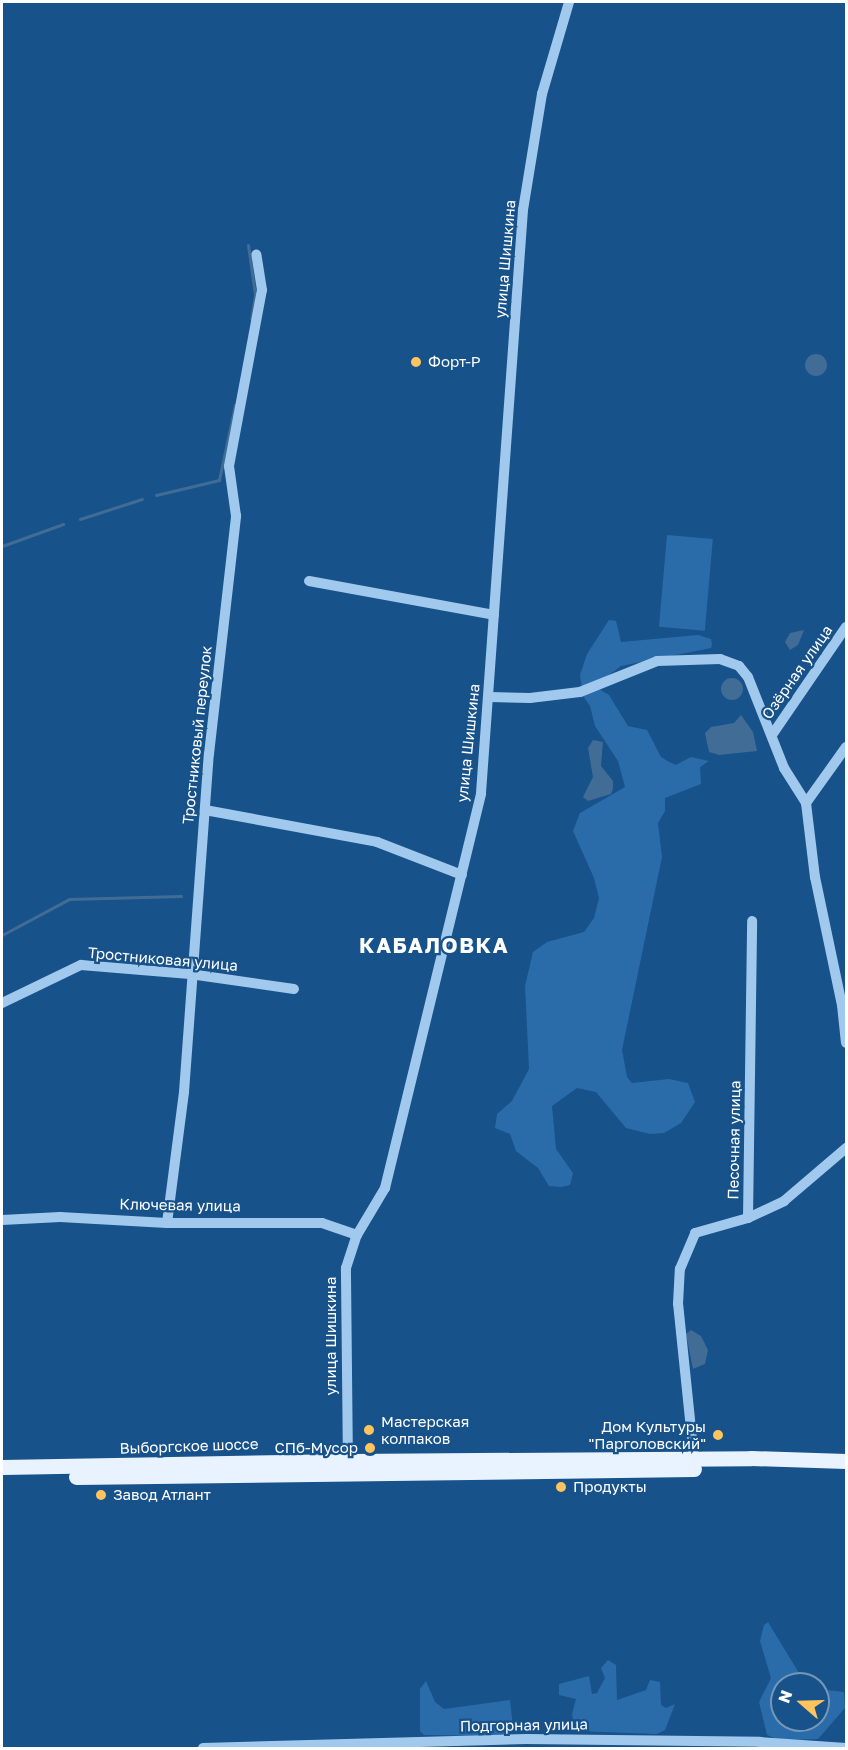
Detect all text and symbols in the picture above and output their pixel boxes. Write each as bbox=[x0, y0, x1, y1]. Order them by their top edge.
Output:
street label: улица Шишкина bbox=[491, 199, 519, 319]
place label: Форт-Р bbox=[428, 353, 481, 371]
marker: Форт-Р bbox=[409, 355, 423, 369]
street label: Озёрная улица bbox=[758, 621, 836, 723]
street label: Тростниковый переулок bbox=[179, 645, 215, 825]
street label: улица Шишкина bbox=[453, 683, 483, 803]
district label: КАБАЛОВКА bbox=[359, 932, 509, 958]
street label: Тростниковая улица bbox=[87, 943, 239, 975]
street label: Песочная улица bbox=[724, 1080, 744, 1200]
street label: Ключевая улица bbox=[119, 1195, 241, 1215]
street label: улица Шишкина bbox=[322, 1277, 340, 1395]
place label: Мастерская колпаков bbox=[381, 1412, 469, 1447]
place label: Дом Культуры "Парголовский" bbox=[588, 1417, 706, 1452]
marker: Мастерская колпаков bbox=[362, 1423, 376, 1437]
marker: Дом Культуры "Парголовский" bbox=[711, 1428, 725, 1442]
street label: Выборгское шоссе bbox=[119, 1435, 259, 1457]
place label: СПб-Мусор bbox=[275, 1439, 358, 1457]
marker: СПб-Мусор bbox=[363, 1441, 377, 1455]
place label: Продукты bbox=[573, 1478, 647, 1496]
marker: Продукты bbox=[554, 1480, 568, 1494]
place label: Завод Атлант bbox=[113, 1486, 211, 1504]
marker: Завод Атлант bbox=[94, 1488, 108, 1502]
north arrow bbox=[770, 1672, 830, 1732]
text: N bbox=[773, 1687, 796, 1706]
street label: Подгорная улица bbox=[460, 1715, 588, 1735]

